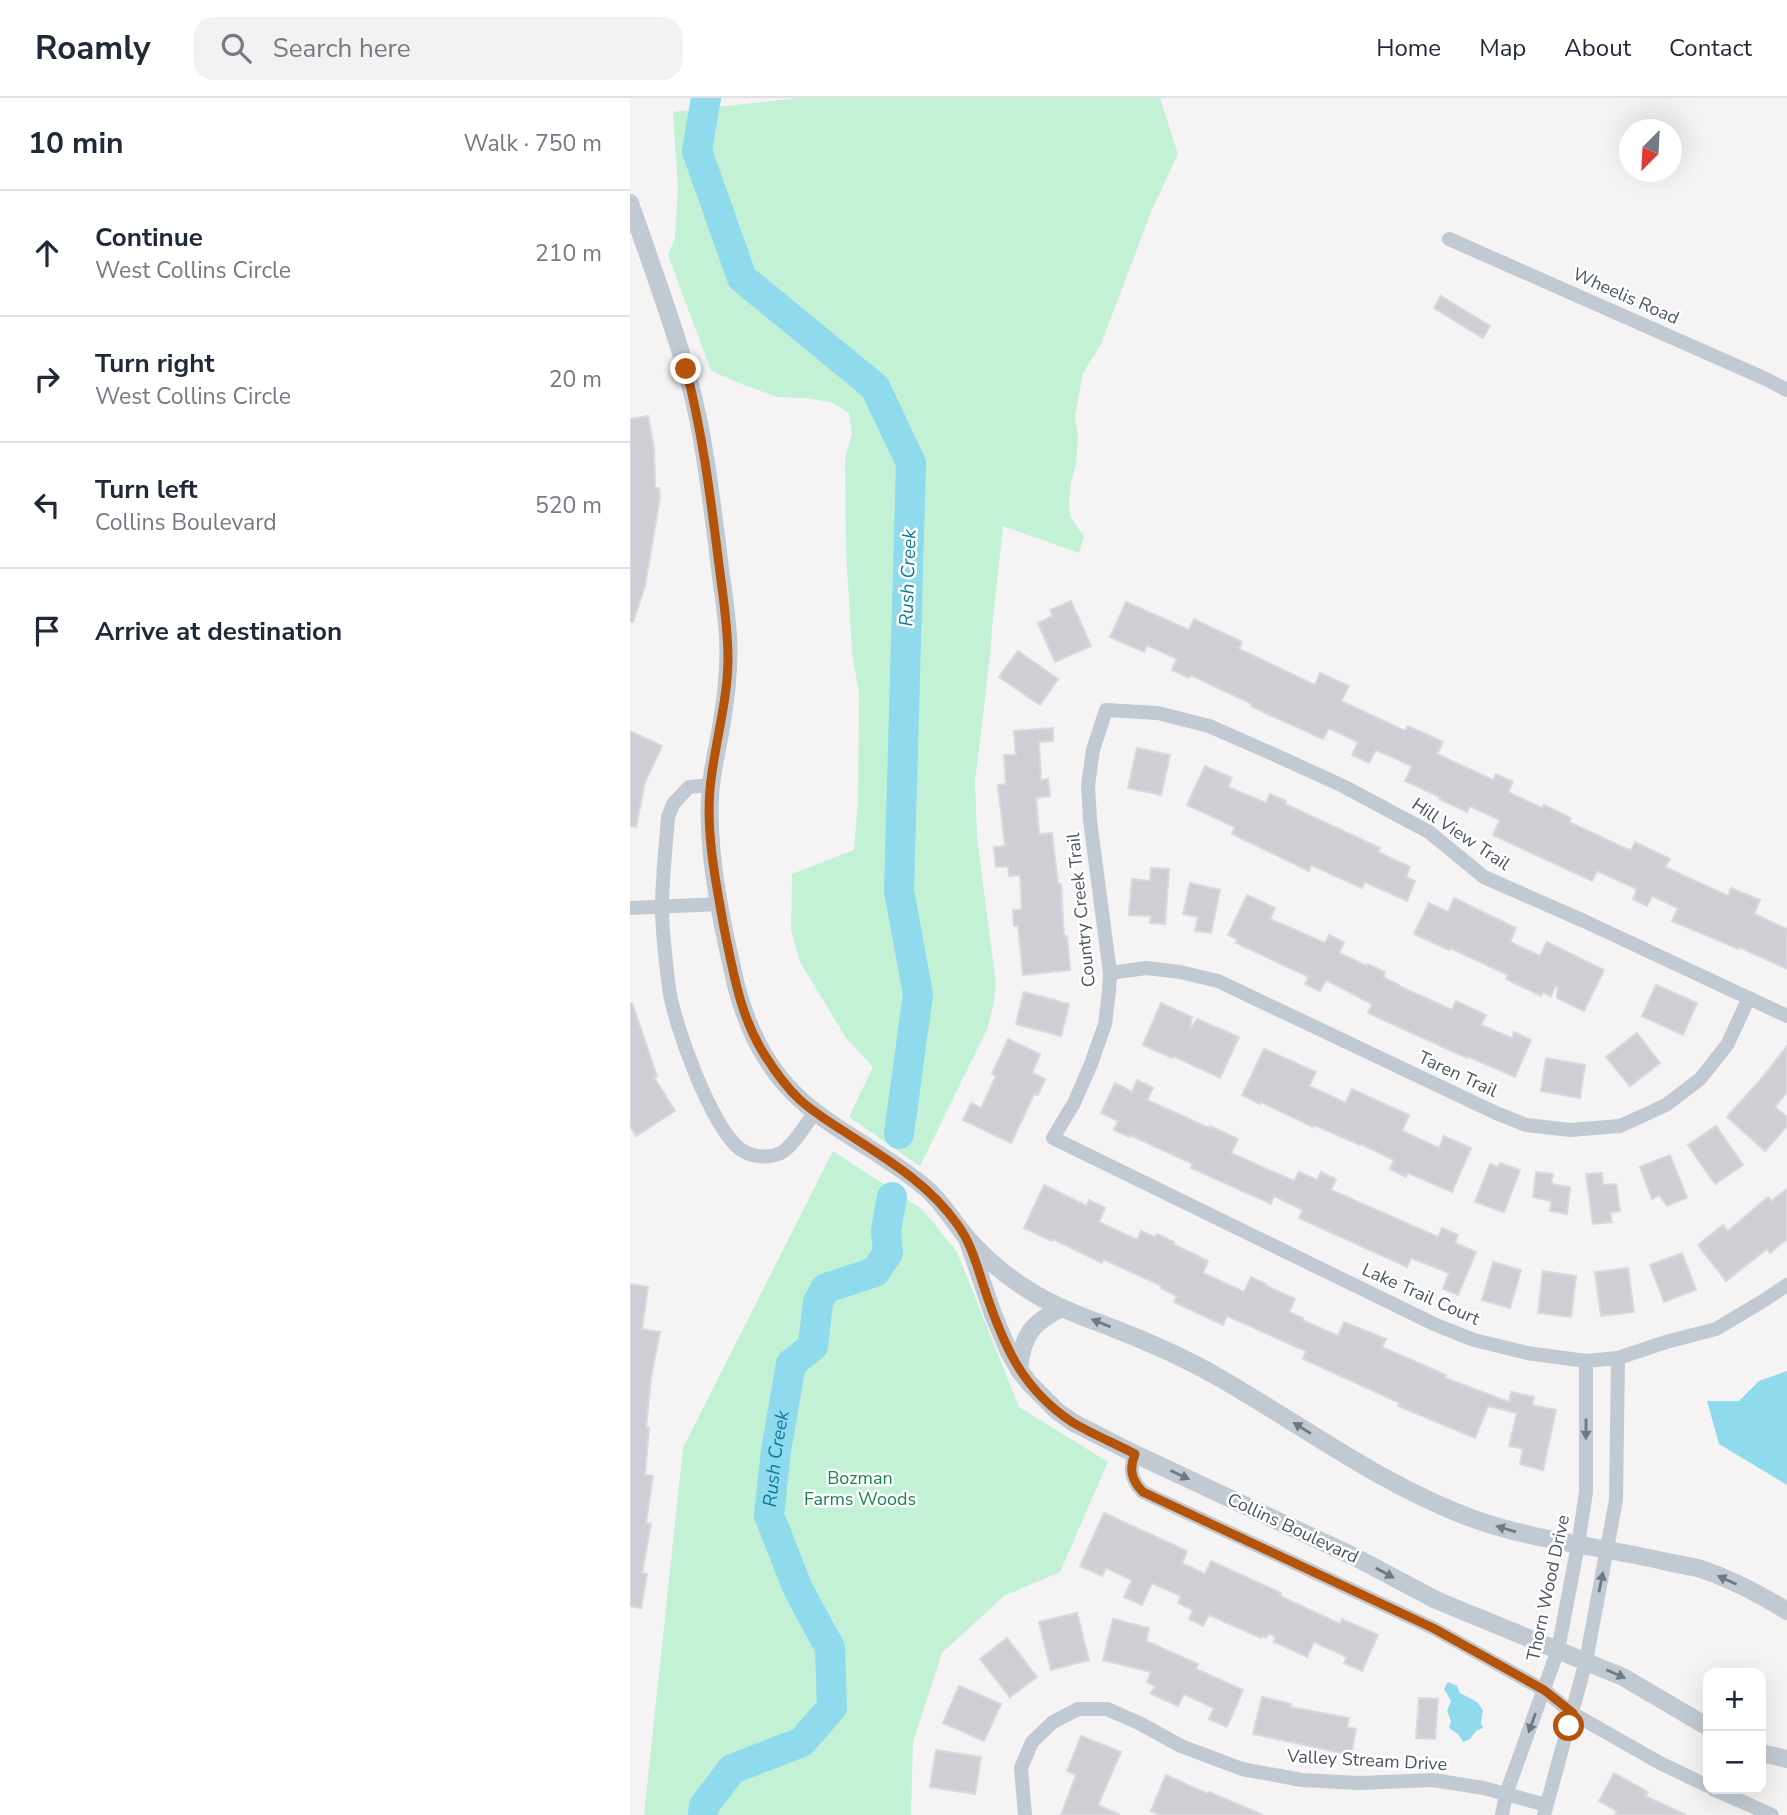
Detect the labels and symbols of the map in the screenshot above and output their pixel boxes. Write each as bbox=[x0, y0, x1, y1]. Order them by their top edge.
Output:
north arrow bbox=[1619, 119, 1682, 182]
street label: Wheelis Road bbox=[1569, 262, 1683, 330]
route end bbox=[670, 353, 701, 384]
water label: Rush Creek bbox=[893, 528, 923, 627]
street label: Hill View Trail bbox=[1407, 792, 1515, 876]
street label: Country Creek Trail bbox=[1061, 831, 1101, 988]
street label: Taren Trail bbox=[1415, 1045, 1502, 1103]
street label: Lake Trail Court bbox=[1358, 1257, 1484, 1331]
one-way arrow bbox=[1091, 1318, 1112, 1329]
water label: Rush Creek bbox=[757, 1408, 796, 1508]
one-way arrow bbox=[1580, 1418, 1592, 1440]
one-way arrow bbox=[1293, 1422, 1312, 1435]
park label: Bozman Farms Woods bbox=[804, 1466, 916, 1511]
one-way arrow bbox=[1170, 1469, 1190, 1481]
street label: Collins Boulevard bbox=[1223, 1487, 1363, 1569]
street label: Thorn Wood Drive bbox=[1521, 1513, 1575, 1663]
one-way arrow bbox=[1495, 1523, 1516, 1533]
one-way arrow bbox=[1376, 1567, 1395, 1579]
one-way arrow bbox=[1596, 1571, 1607, 1593]
one-way arrow bbox=[1716, 1574, 1737, 1585]
one-way arrow bbox=[1606, 1668, 1626, 1680]
route start bbox=[1553, 1710, 1584, 1741]
one-way arrow bbox=[1526, 1713, 1537, 1734]
street label: Valley Stream Drive bbox=[1285, 1744, 1448, 1776]

